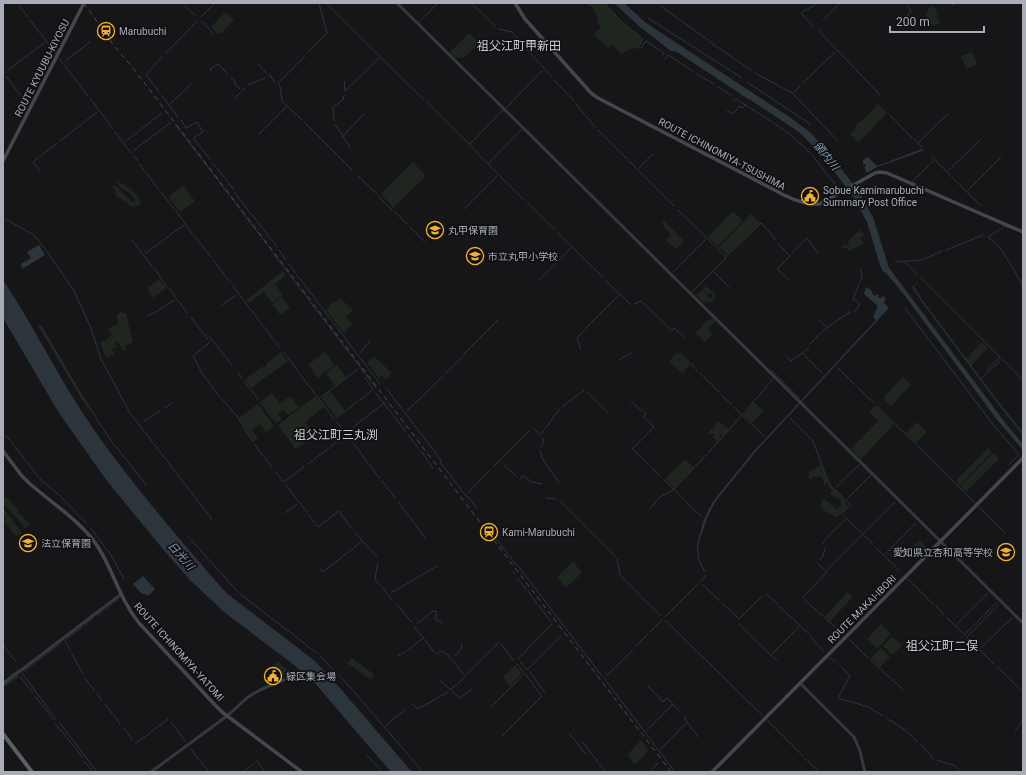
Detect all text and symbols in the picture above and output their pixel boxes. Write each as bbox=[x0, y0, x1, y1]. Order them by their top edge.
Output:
scale bar bbox=[890, 8, 984, 34]
text: 200 m bbox=[896, 15, 930, 29]
street label: ROUTE KYUUBU-KIYOSU bbox=[13, 17, 71, 119]
station icon: Marubuchi bbox=[96, 21, 116, 41]
place label: Marubuchi bbox=[119, 26, 166, 37]
district label: 祖父江町甲新田 bbox=[477, 39, 561, 53]
street label: ROUTE ICHINOMIYA-TSUSHIMA bbox=[657, 116, 788, 192]
water label: 領内川 bbox=[811, 139, 842, 174]
place label: Sobue Kamimarubuchi Summary Post Office bbox=[823, 185, 924, 208]
public building icon: Sobue Kamimarubuchi Summary Post Office bbox=[800, 186, 820, 206]
school or university icon: 丸甲保育園 bbox=[425, 220, 445, 240]
place label: 丸甲保育園 bbox=[448, 225, 498, 236]
school or university icon: 市立丸甲小学校 bbox=[465, 246, 485, 266]
place label: 市立丸甲小学校 bbox=[488, 251, 558, 262]
district label: 祖父江町三丸渕 bbox=[294, 428, 378, 442]
station icon: Kami-Marubuchi bbox=[479, 522, 499, 542]
place label: Kami-Marubuchi bbox=[502, 527, 575, 538]
school or university icon: 法立保育園 bbox=[18, 533, 38, 553]
place label: 法立保育園 bbox=[41, 538, 91, 549]
water label: 日光川 bbox=[165, 539, 198, 573]
school or university icon: 愛知県立杏和高等学校 bbox=[996, 542, 1016, 562]
place label: 愛知県立杏和高等学校 bbox=[893, 547, 993, 558]
street label: ROUTE MAKAI-IBORI bbox=[826, 573, 898, 645]
street label: ROUTE ICHINOMIYA-YATOMI bbox=[132, 601, 226, 703]
district label: 祖父江町二俣 bbox=[906, 639, 978, 653]
public building icon: 緑区集会場 bbox=[263, 666, 283, 686]
place label: 緑区集会場 bbox=[286, 671, 336, 682]

